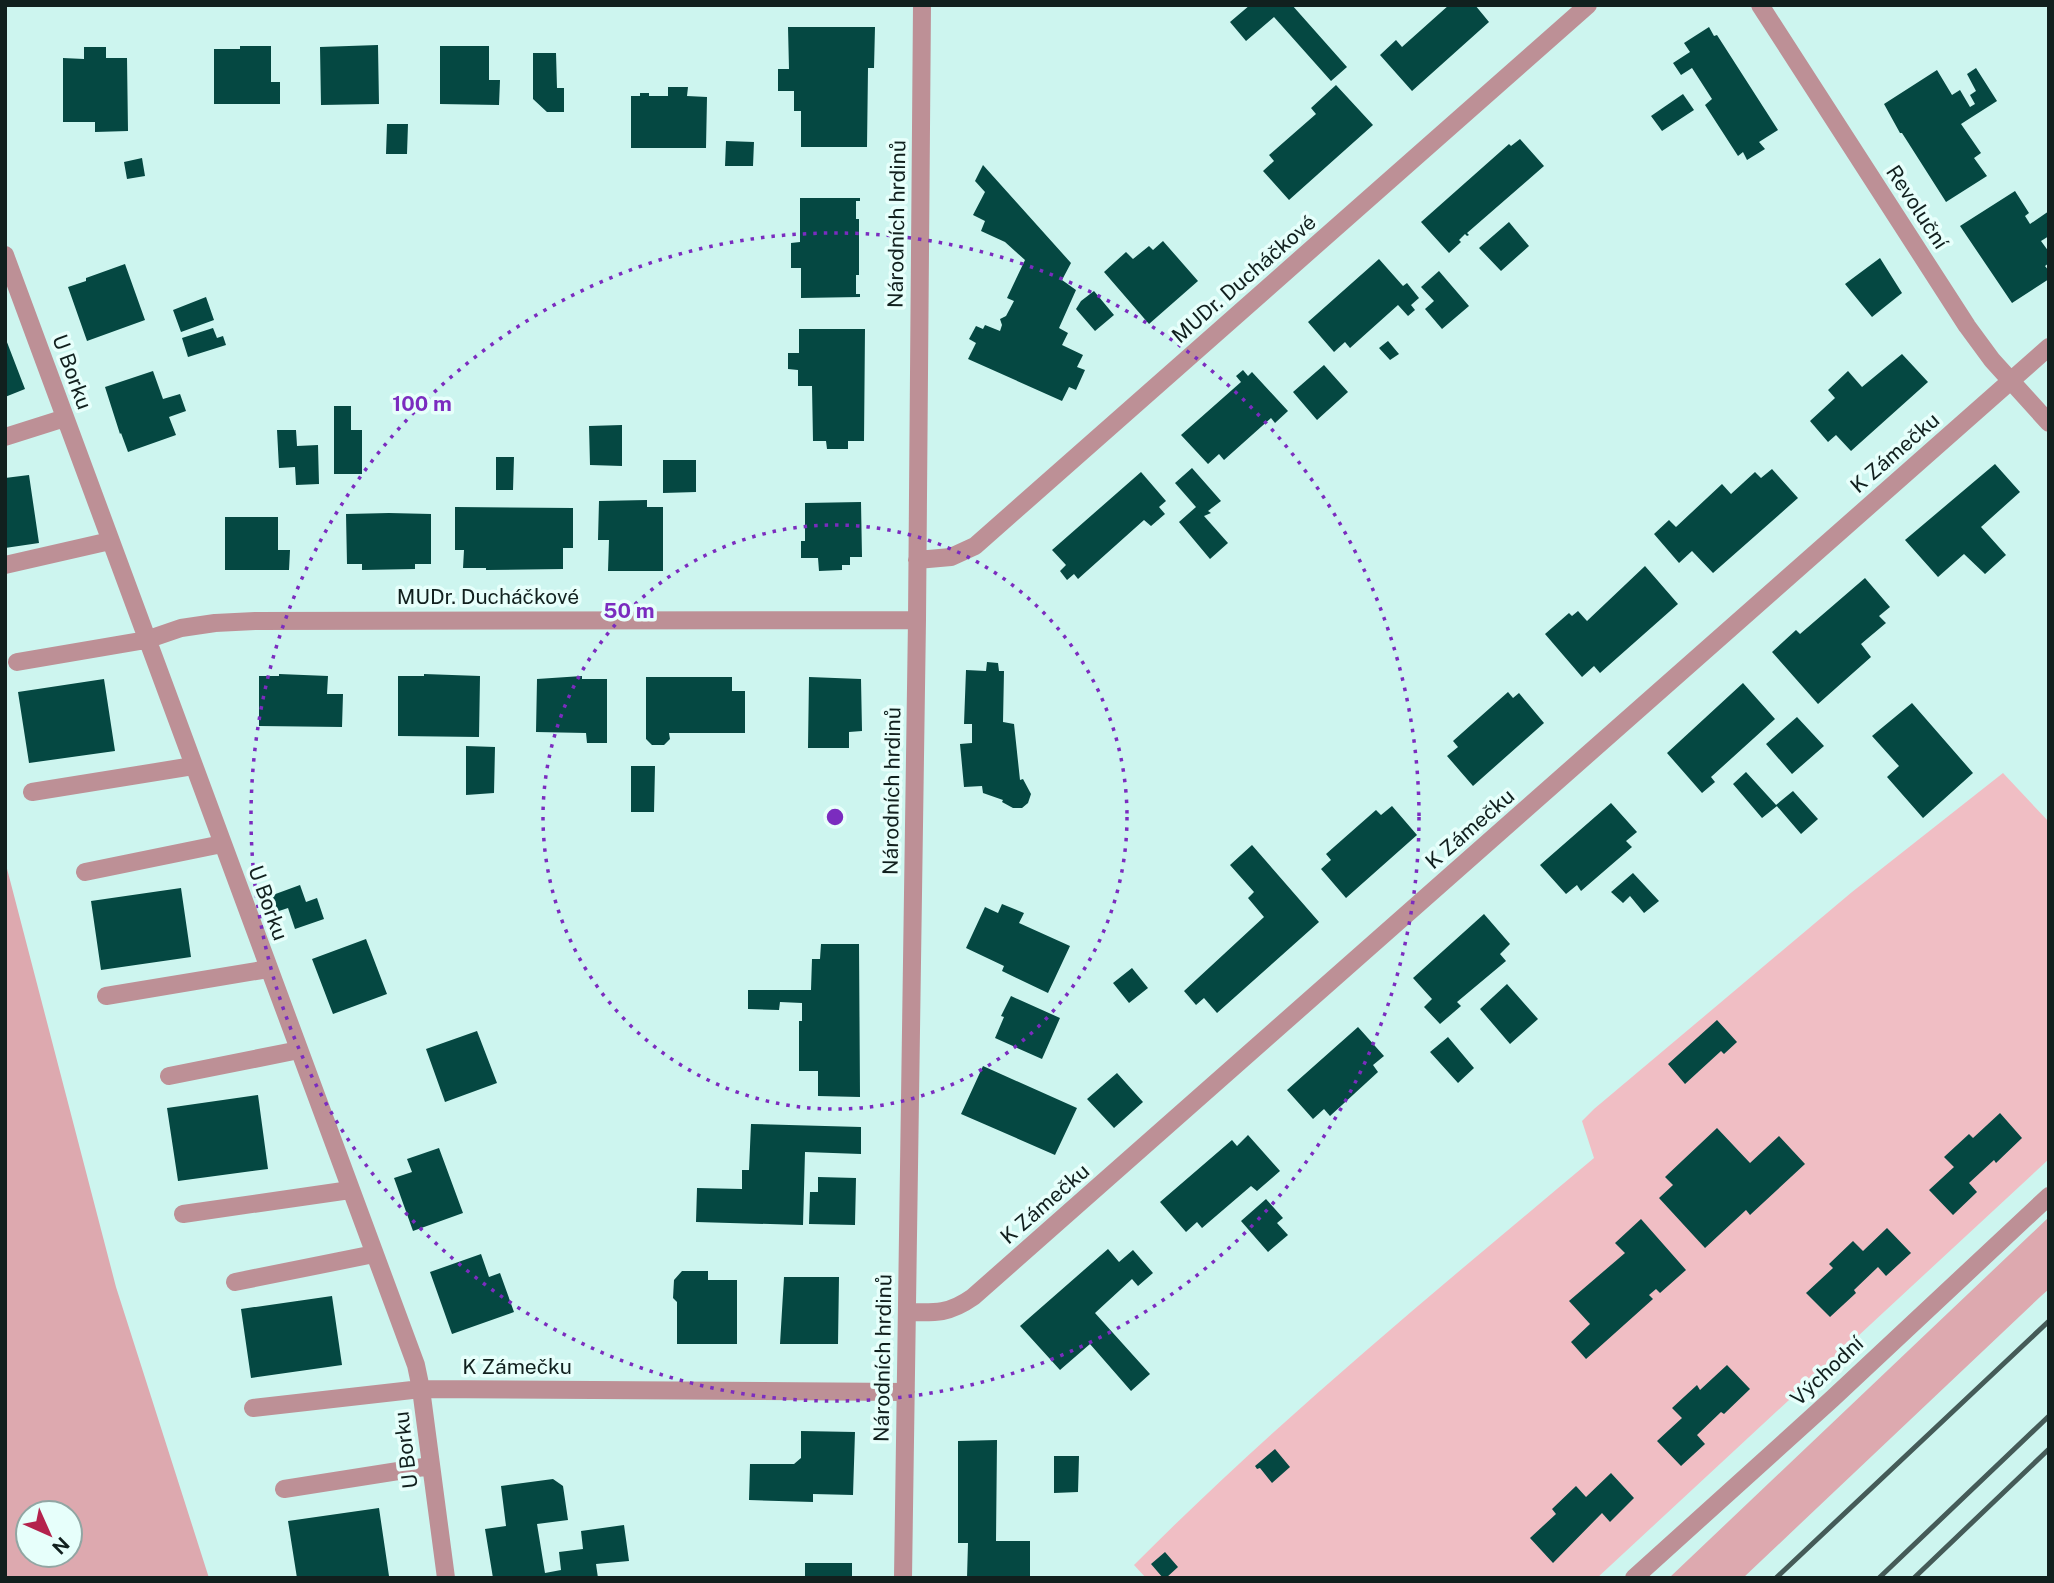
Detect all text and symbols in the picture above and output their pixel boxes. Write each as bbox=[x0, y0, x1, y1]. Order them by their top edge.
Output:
street label: Národních hrdinů bbox=[883, 140, 910, 308]
street label: Revoluční bbox=[1881, 160, 1954, 254]
street label: MUDr. Ducháčkové bbox=[1167, 209, 1321, 348]
street label: U Borku bbox=[47, 331, 98, 413]
text: 100 m bbox=[392, 391, 452, 416]
street label: K Zámečku bbox=[1845, 407, 1944, 498]
street label: MUDr. Ducháčkové bbox=[397, 584, 579, 609]
text: 50 m bbox=[603, 598, 655, 623]
street label: Národních hrdinů bbox=[878, 707, 905, 875]
street label: K Zámečku bbox=[1420, 783, 1519, 874]
centre of rings bbox=[823, 805, 847, 829]
street label: U Borku bbox=[243, 862, 294, 944]
street label: K Zámečku bbox=[995, 1158, 1094, 1249]
street label: Národních hrdinů bbox=[869, 1274, 896, 1442]
street label: Východní bbox=[1785, 1330, 1869, 1411]
street label: K Zámečku bbox=[462, 1354, 572, 1379]
street label: U Borku bbox=[388, 1410, 423, 1490]
north arrow bbox=[14, 1499, 84, 1569]
text: N bbox=[48, 1533, 74, 1559]

